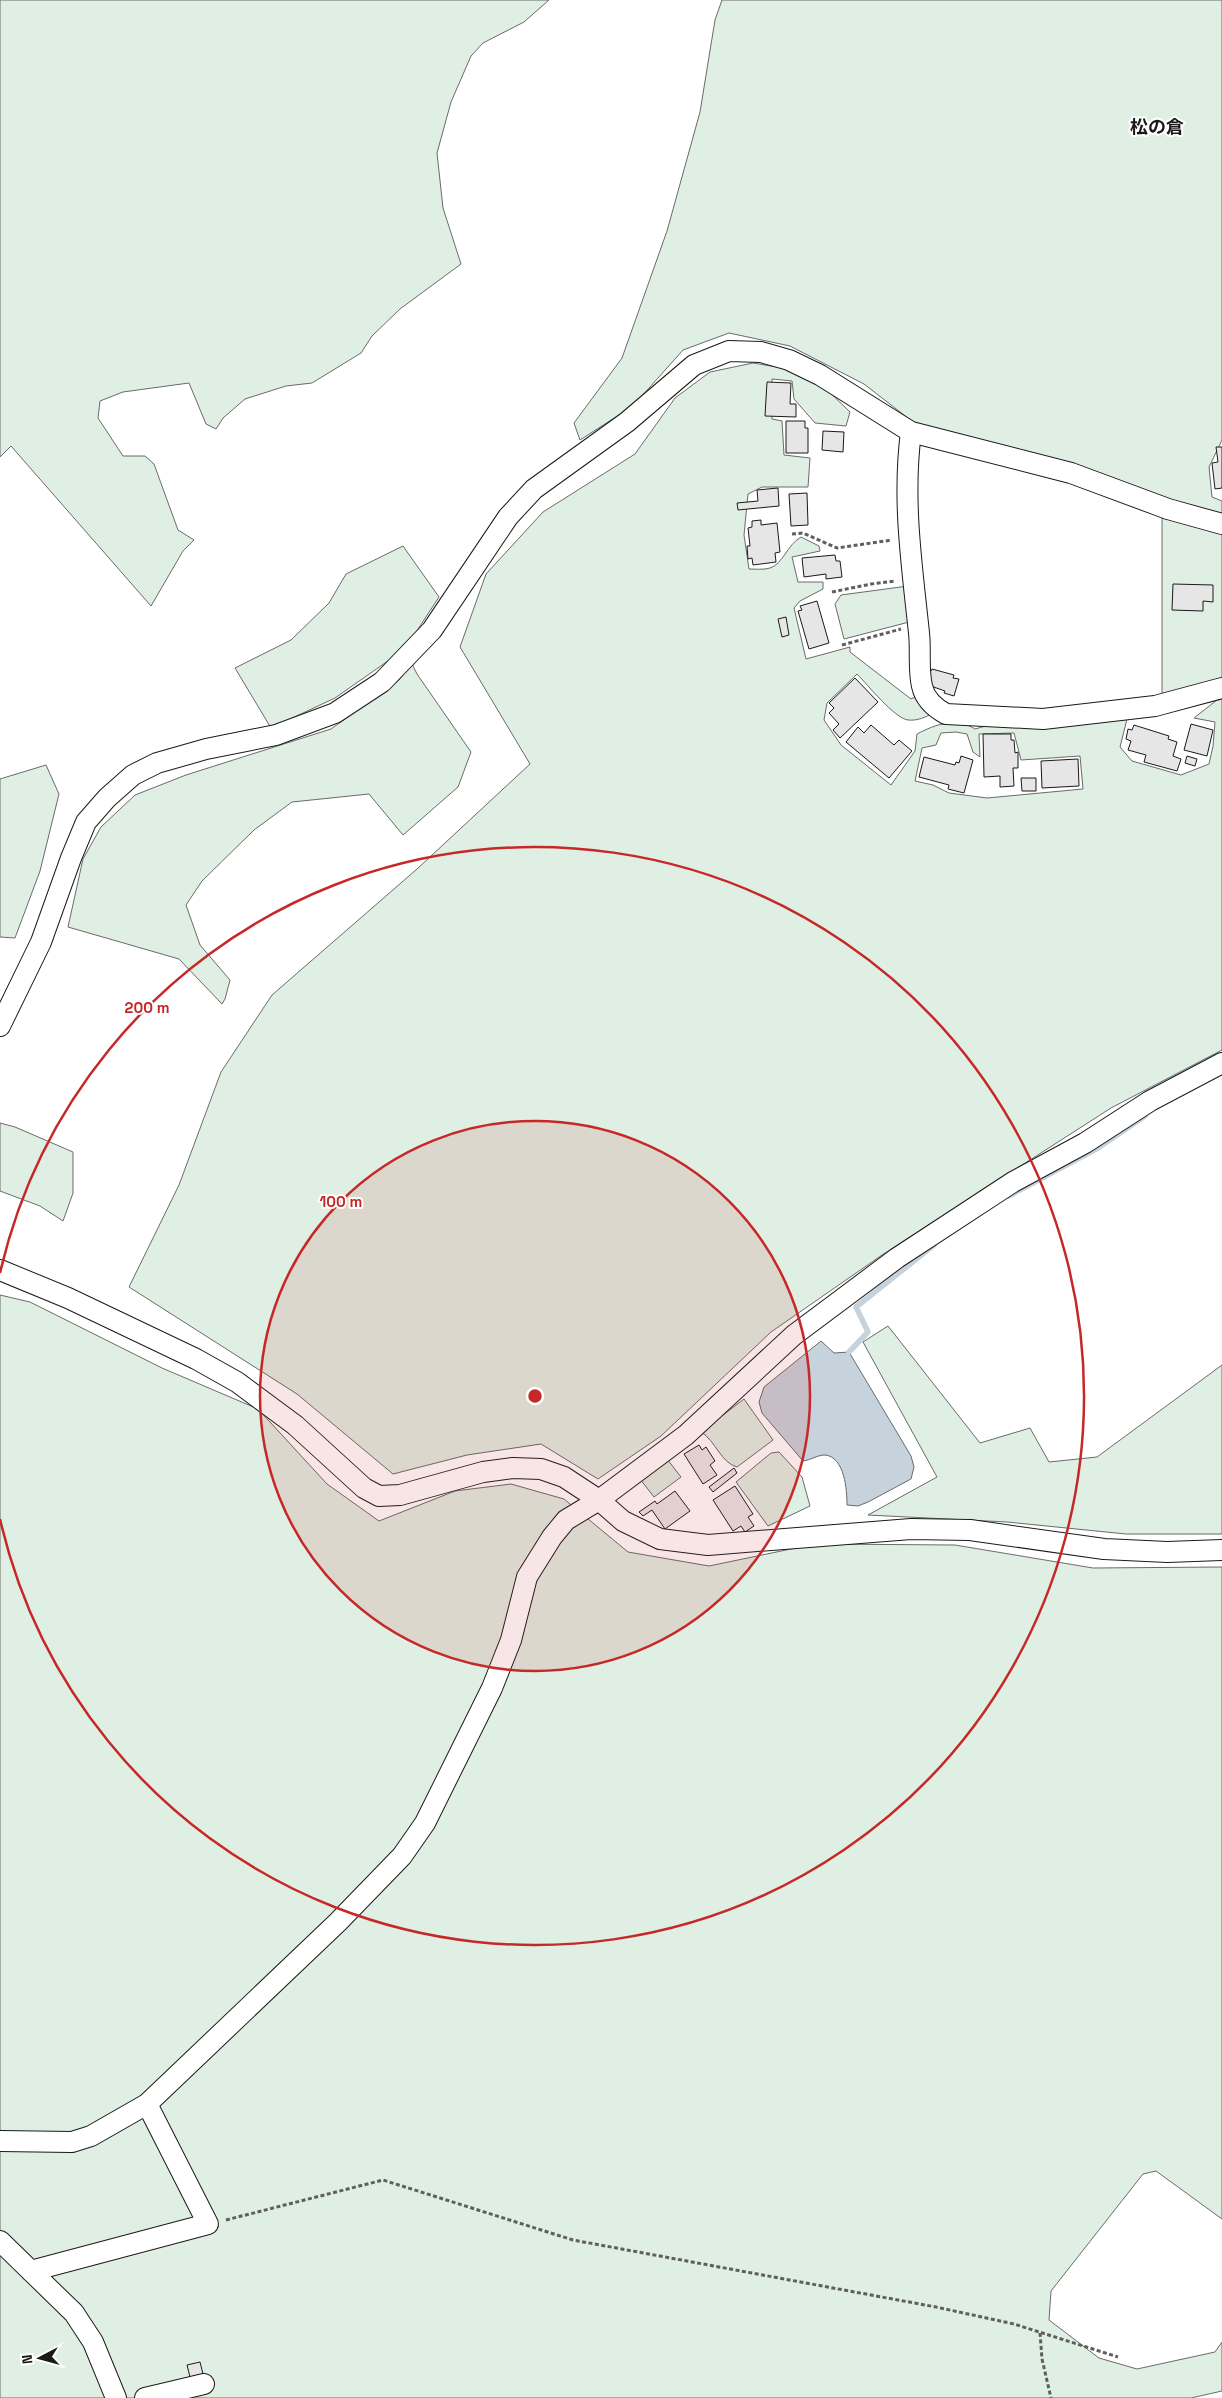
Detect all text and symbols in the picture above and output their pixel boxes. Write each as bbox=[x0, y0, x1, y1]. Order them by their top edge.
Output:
district label: 松の倉 bbox=[1130, 115, 1184, 138]
text: 200 m bbox=[125, 998, 169, 1017]
text: 100 m bbox=[320, 1192, 362, 1211]
centre of rings bbox=[526, 1387, 544, 1405]
north arrow bbox=[15, 2333, 65, 2383]
text: N bbox=[18, 2354, 37, 2365]

